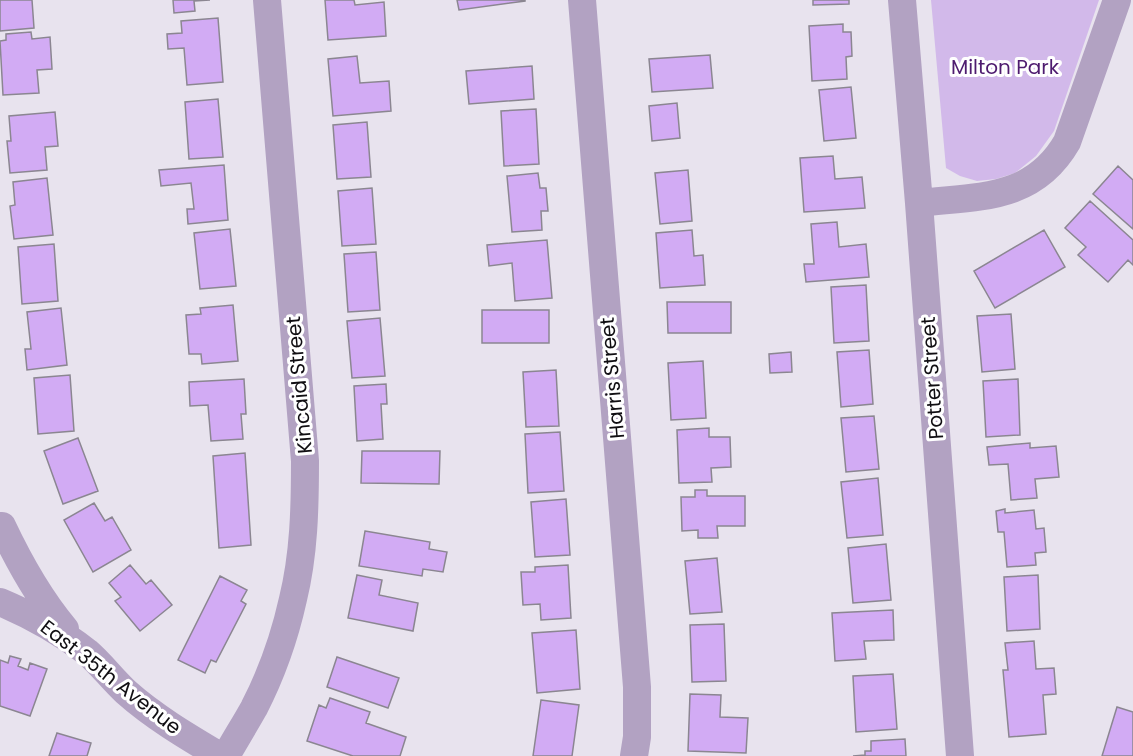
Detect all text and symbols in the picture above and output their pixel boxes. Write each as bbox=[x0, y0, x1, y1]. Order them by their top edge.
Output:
park label: Milton Park bbox=[951, 53, 1060, 81]
street label: Kincaid Street bbox=[279, 315, 319, 455]
street label: Harris Street bbox=[593, 316, 631, 440]
street label: Potter Street bbox=[914, 316, 950, 440]
street label: East 35th Avenue bbox=[35, 613, 187, 741]

